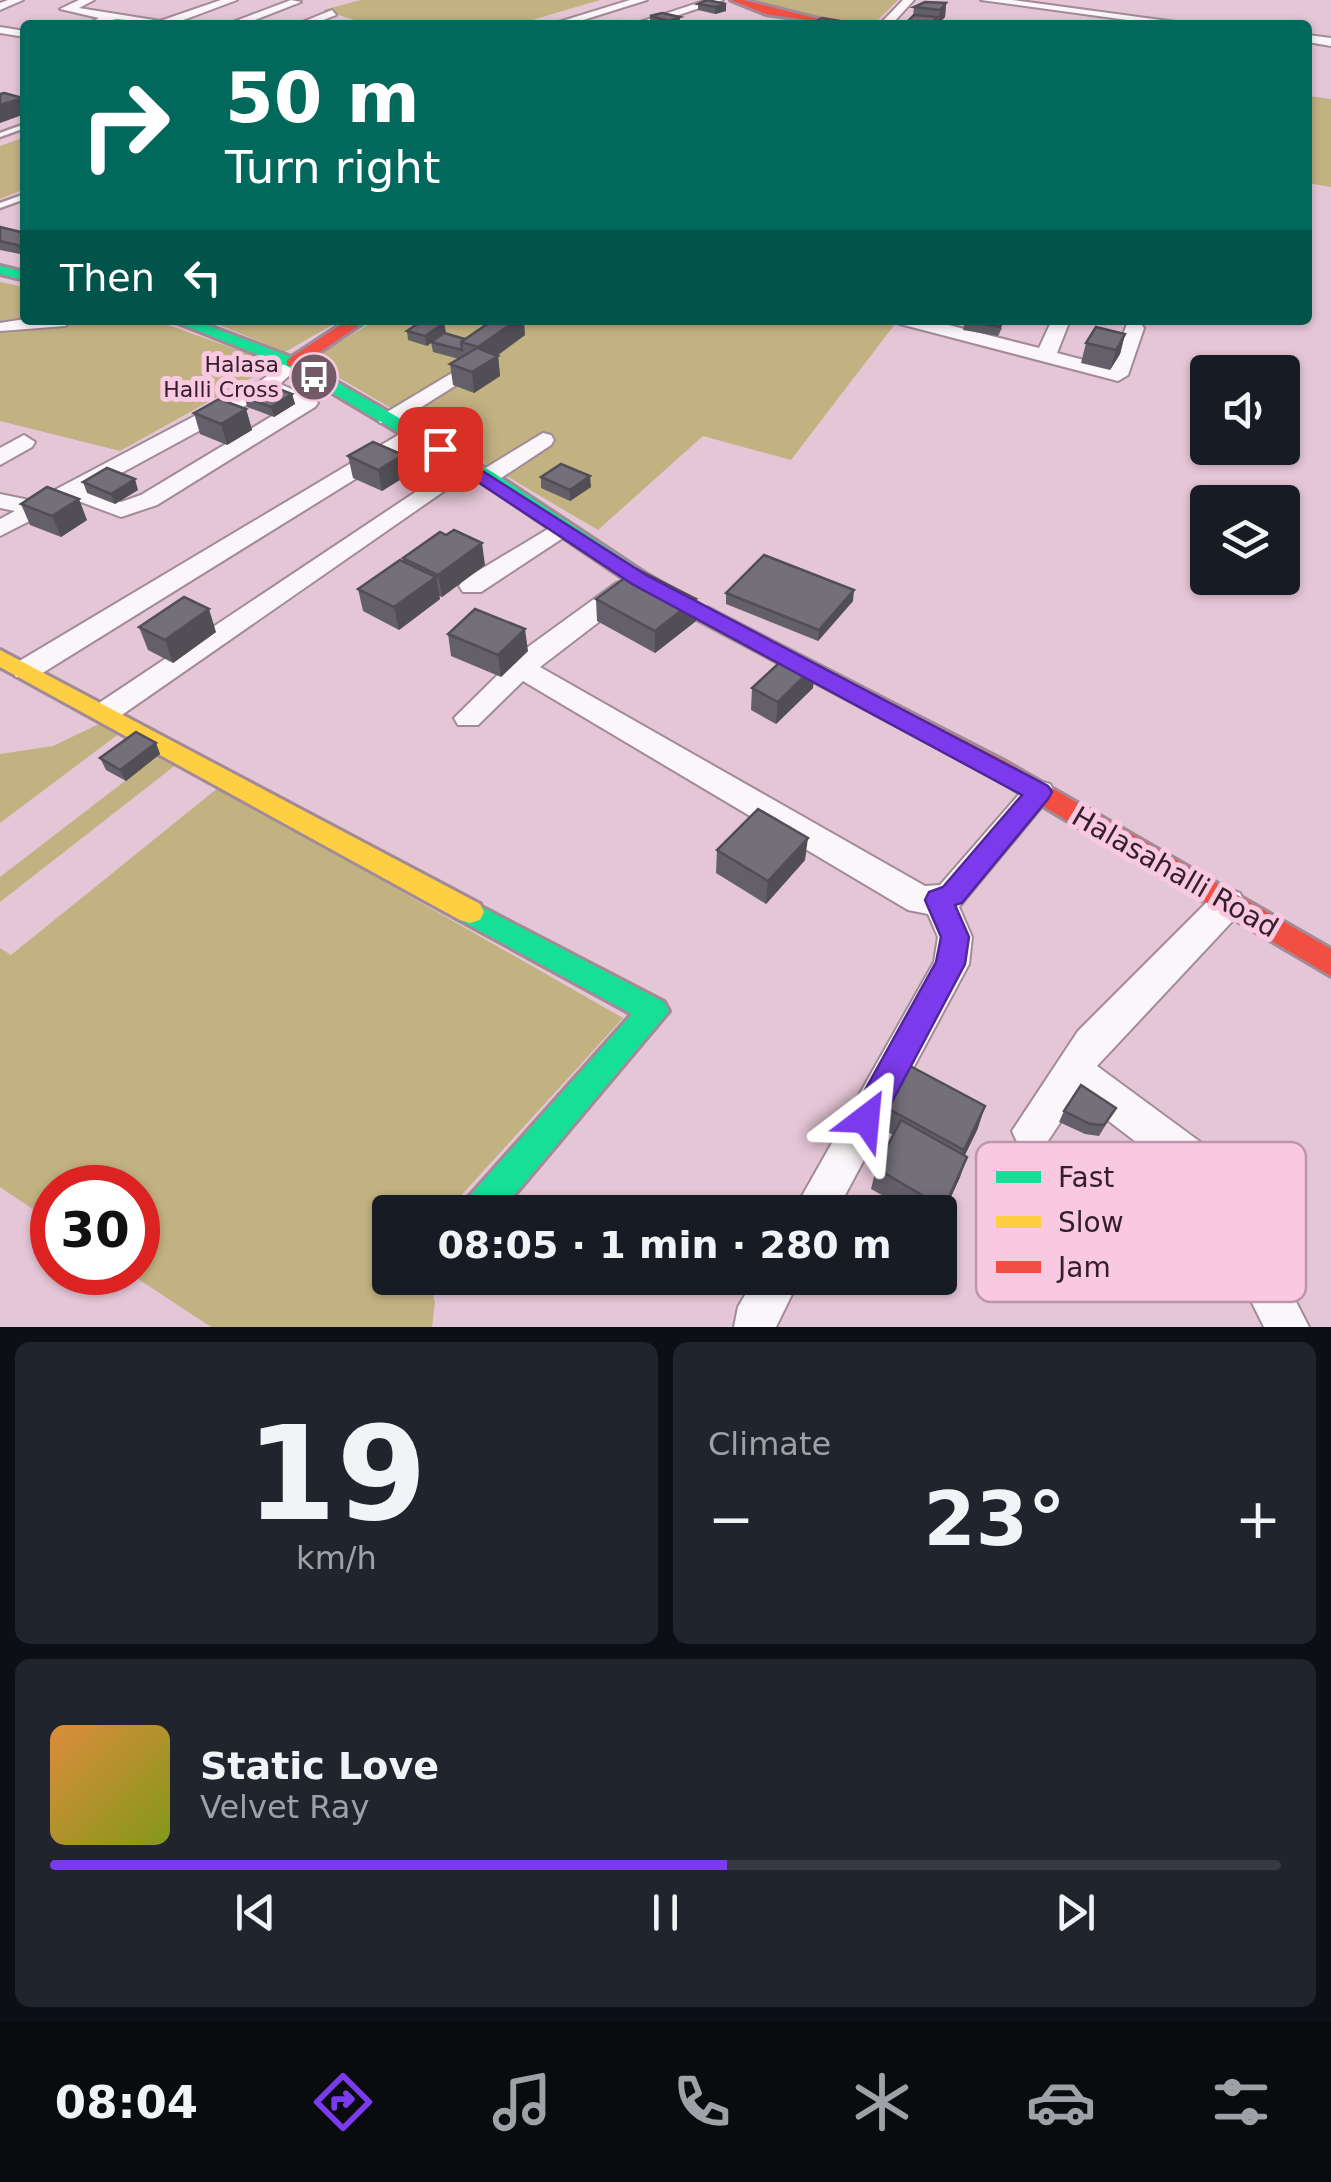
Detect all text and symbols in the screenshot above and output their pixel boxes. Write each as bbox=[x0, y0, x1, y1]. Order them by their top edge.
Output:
text: 50 m bbox=[225, 57, 420, 139]
icon: right bbox=[60, 60, 190, 190]
text: Turn right bbox=[225, 141, 440, 194]
icon: left bbox=[175, 250, 230, 305]
text: Then bbox=[60, 256, 155, 300]
bus stop icon: Halasa Halli Cross bbox=[288, 351, 340, 403]
place label: Halasa Halli Cross bbox=[163, 352, 279, 402]
map controls bbox=[1190, 355, 1300, 595]
button: sound bbox=[1190, 355, 1300, 465]
pin bbox=[398, 407, 483, 492]
icon: arrive bbox=[413, 422, 468, 477]
button: layers bbox=[1190, 485, 1300, 595]
street label: Halasahalli Road bbox=[1066, 800, 1284, 944]
position arrow bbox=[814, 1067, 918, 1171]
legend bbox=[976, 1142, 1306, 1302]
text: Fast bbox=[1058, 1161, 1114, 1194]
speed limit sign: 30 bbox=[30, 1165, 160, 1295]
text: Slow bbox=[1058, 1206, 1124, 1239]
text: 08:05 · 1 min · 280 m bbox=[437, 1223, 892, 1267]
text: Jam bbox=[1056, 1251, 1111, 1284]
text: 19 bbox=[246, 1398, 427, 1550]
text: Climate bbox=[708, 1425, 831, 1463]
text: 23° bbox=[924, 1475, 1065, 1563]
text: − bbox=[708, 1487, 754, 1551]
text: + bbox=[1235, 1487, 1281, 1551]
text: km/h bbox=[296, 1539, 377, 1577]
text: Static Love bbox=[200, 1744, 439, 1788]
text: Velvet Ray bbox=[200, 1788, 369, 1826]
icon: previous bbox=[228, 1885, 283, 1940]
icon: pause bbox=[638, 1885, 693, 1940]
icon: next bbox=[1048, 1885, 1103, 1940]
icon: directions bbox=[308, 2067, 378, 2137]
icon: music bbox=[487, 2067, 557, 2137]
icon: phone bbox=[667, 2067, 737, 2137]
icon: climate bbox=[847, 2067, 917, 2137]
icon: car bbox=[1026, 2067, 1096, 2137]
icon: filters bbox=[1206, 2067, 1276, 2137]
text: 08:04 bbox=[55, 2076, 198, 2129]

